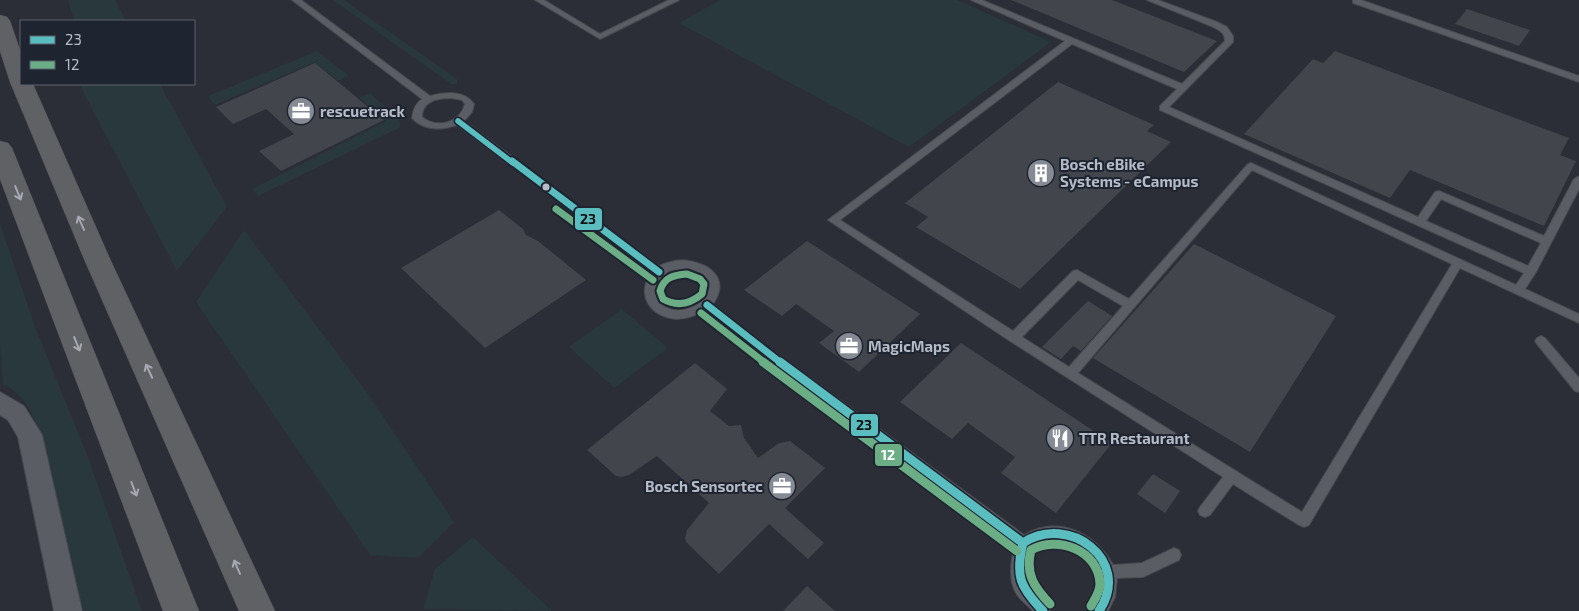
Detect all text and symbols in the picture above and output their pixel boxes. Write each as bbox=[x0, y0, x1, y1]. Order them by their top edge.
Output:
legend bbox=[20, 20, 195, 85]
text: 23 bbox=[65, 30, 82, 48]
text: 12 bbox=[65, 55, 79, 73]
office icon: rescuetrack bbox=[286, 96, 316, 126]
place label: rescuetrack bbox=[320, 102, 405, 120]
place label: Bosch eBike Systems - eCampus bbox=[1060, 155, 1199, 191]
building icon: Bosch eBike Systems - eCampus bbox=[1026, 158, 1056, 188]
unlabelled marker bbox=[541, 182, 551, 192]
one-way arrow bbox=[13, 185, 23, 200]
line badge: 23 bbox=[574, 207, 603, 231]
text: 23 bbox=[580, 210, 596, 227]
one-way arrow bbox=[76, 216, 86, 231]
office icon: MagicMaps bbox=[834, 331, 864, 361]
one-way arrow bbox=[73, 336, 83, 351]
place label: MagicMaps bbox=[868, 337, 950, 355]
one-way arrow bbox=[144, 364, 153, 379]
line badge: 23 bbox=[850, 413, 879, 437]
text: 23 bbox=[856, 416, 872, 433]
restaurant icon: TTR Restaurant bbox=[1045, 423, 1075, 453]
place label: TTR Restaurant bbox=[1079, 429, 1190, 447]
line badge: 12 bbox=[874, 443, 903, 467]
text: 12 bbox=[881, 446, 895, 463]
office icon: Bosch Sensortec bbox=[767, 471, 797, 501]
place label: Bosch Sensortec bbox=[645, 477, 763, 495]
one-way arrow bbox=[130, 480, 139, 496]
one-way arrow bbox=[232, 559, 242, 574]

